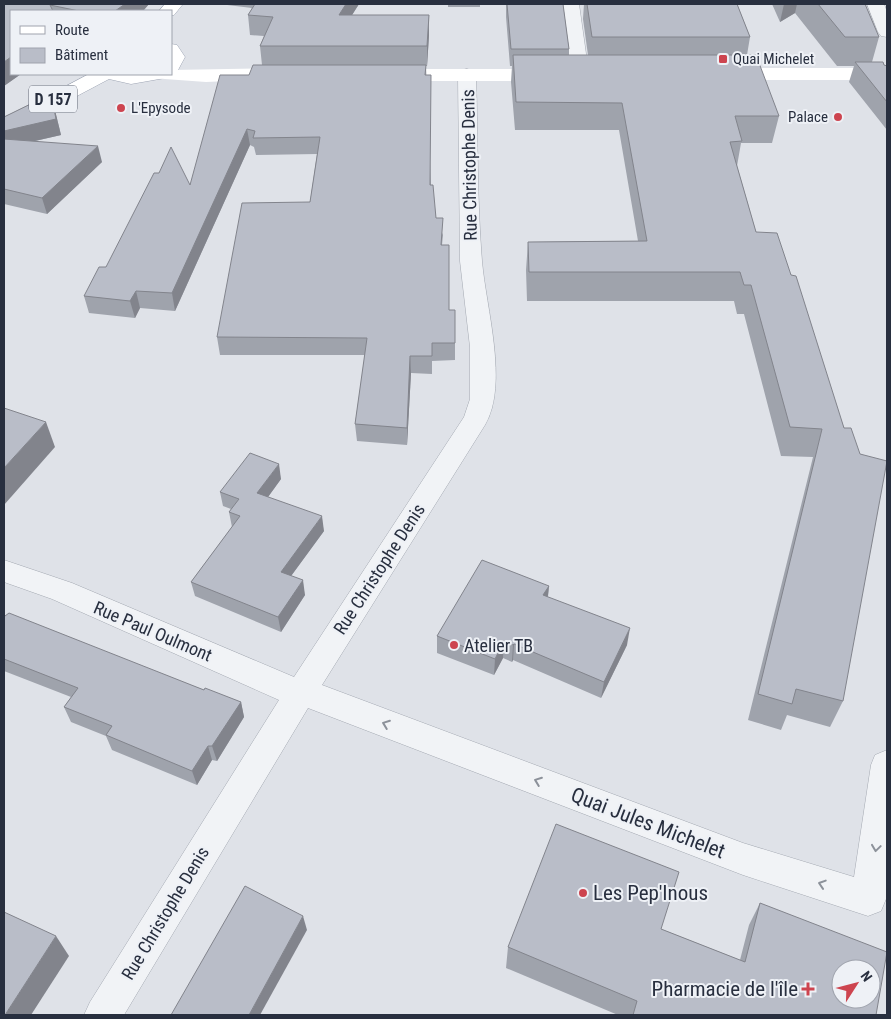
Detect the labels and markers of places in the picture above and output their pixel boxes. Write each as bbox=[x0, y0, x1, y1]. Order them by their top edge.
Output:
place label: Quai Michelet bbox=[733, 50, 814, 68]
marker: Quai Michelet bbox=[717, 53, 729, 65]
place label: L'Epysode bbox=[131, 99, 191, 117]
marker: L'Epysode bbox=[115, 102, 127, 114]
place label: Palace bbox=[788, 108, 828, 126]
marker: Palace bbox=[832, 111, 844, 123]
place label: Atelier TB bbox=[464, 635, 533, 656]
marker: Atelier TB bbox=[448, 639, 460, 651]
place label: Les Pep'Inous bbox=[593, 881, 708, 905]
marker: Les Pep'Inous bbox=[577, 887, 589, 899]
place label: Pharmacie de l'île bbox=[652, 977, 798, 1001]
marker: Pharmacie de l'île bbox=[802, 983, 814, 995]

